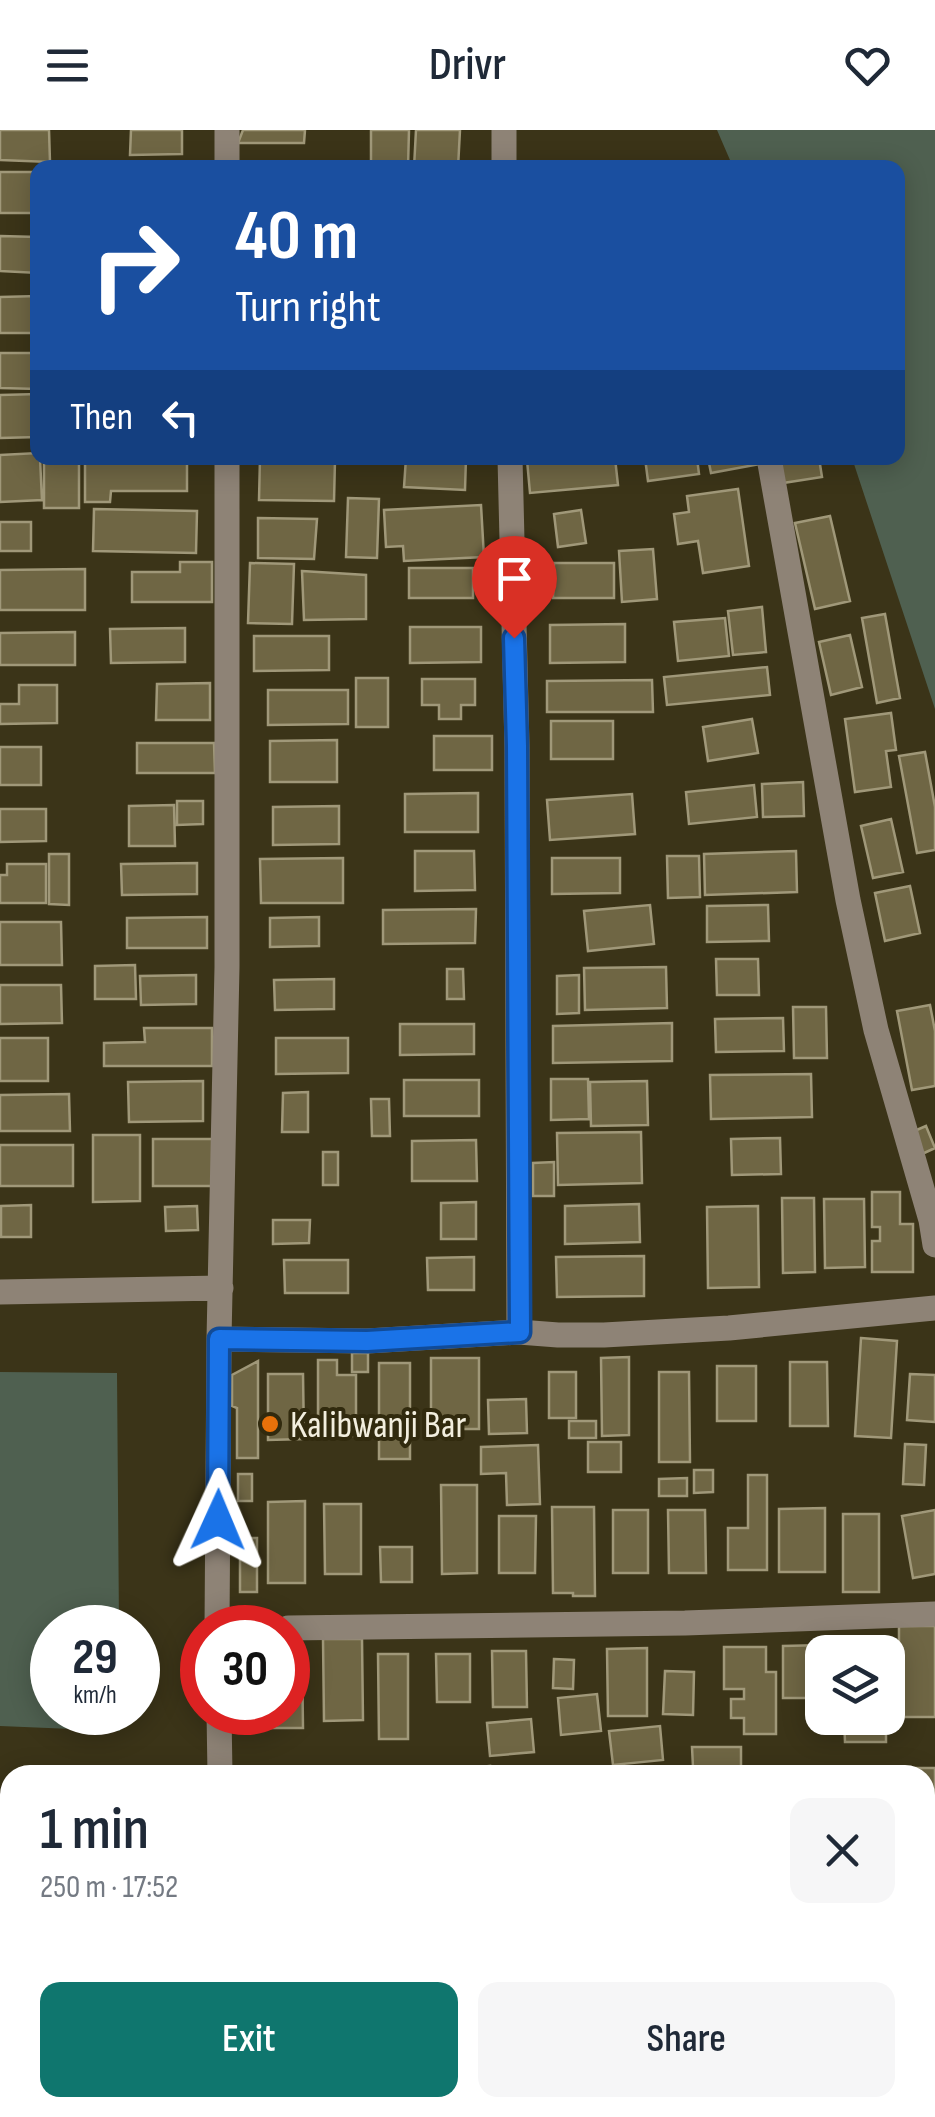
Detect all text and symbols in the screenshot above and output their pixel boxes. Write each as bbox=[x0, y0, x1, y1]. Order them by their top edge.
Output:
icon: menu bbox=[40, 38, 95, 93]
text: Drivr bbox=[429, 38, 506, 93]
icon: heart bbox=[840, 38, 895, 93]
text: 40 m bbox=[235, 195, 358, 279]
icon: right bbox=[70, 200, 200, 330]
text: Turn right bbox=[235, 280, 381, 335]
icon: left bbox=[153, 390, 208, 445]
text: Then bbox=[70, 395, 133, 440]
pin bbox=[472, 536, 557, 639]
icon: arrive bbox=[487, 551, 542, 606]
place label: Kalibwanji Bar bbox=[290, 1403, 466, 1448]
marker: Kalibwanji Bar bbox=[259, 1413, 281, 1435]
position arrow bbox=[166, 1468, 270, 1572]
speed limit sign: 30 bbox=[180, 1605, 310, 1735]
text: 29 bbox=[72, 1628, 118, 1688]
map controls bbox=[805, 1635, 905, 1735]
button: layers bbox=[805, 1635, 905, 1735]
text: km/h bbox=[73, 1680, 117, 1711]
text: 1 min bbox=[40, 1794, 149, 1866]
button: close bbox=[790, 1798, 895, 1903]
text: 250 m · 17:52 bbox=[40, 1868, 178, 1907]
button: Exit bbox=[40, 1982, 458, 2097]
button: Share bbox=[478, 1982, 895, 2097]

